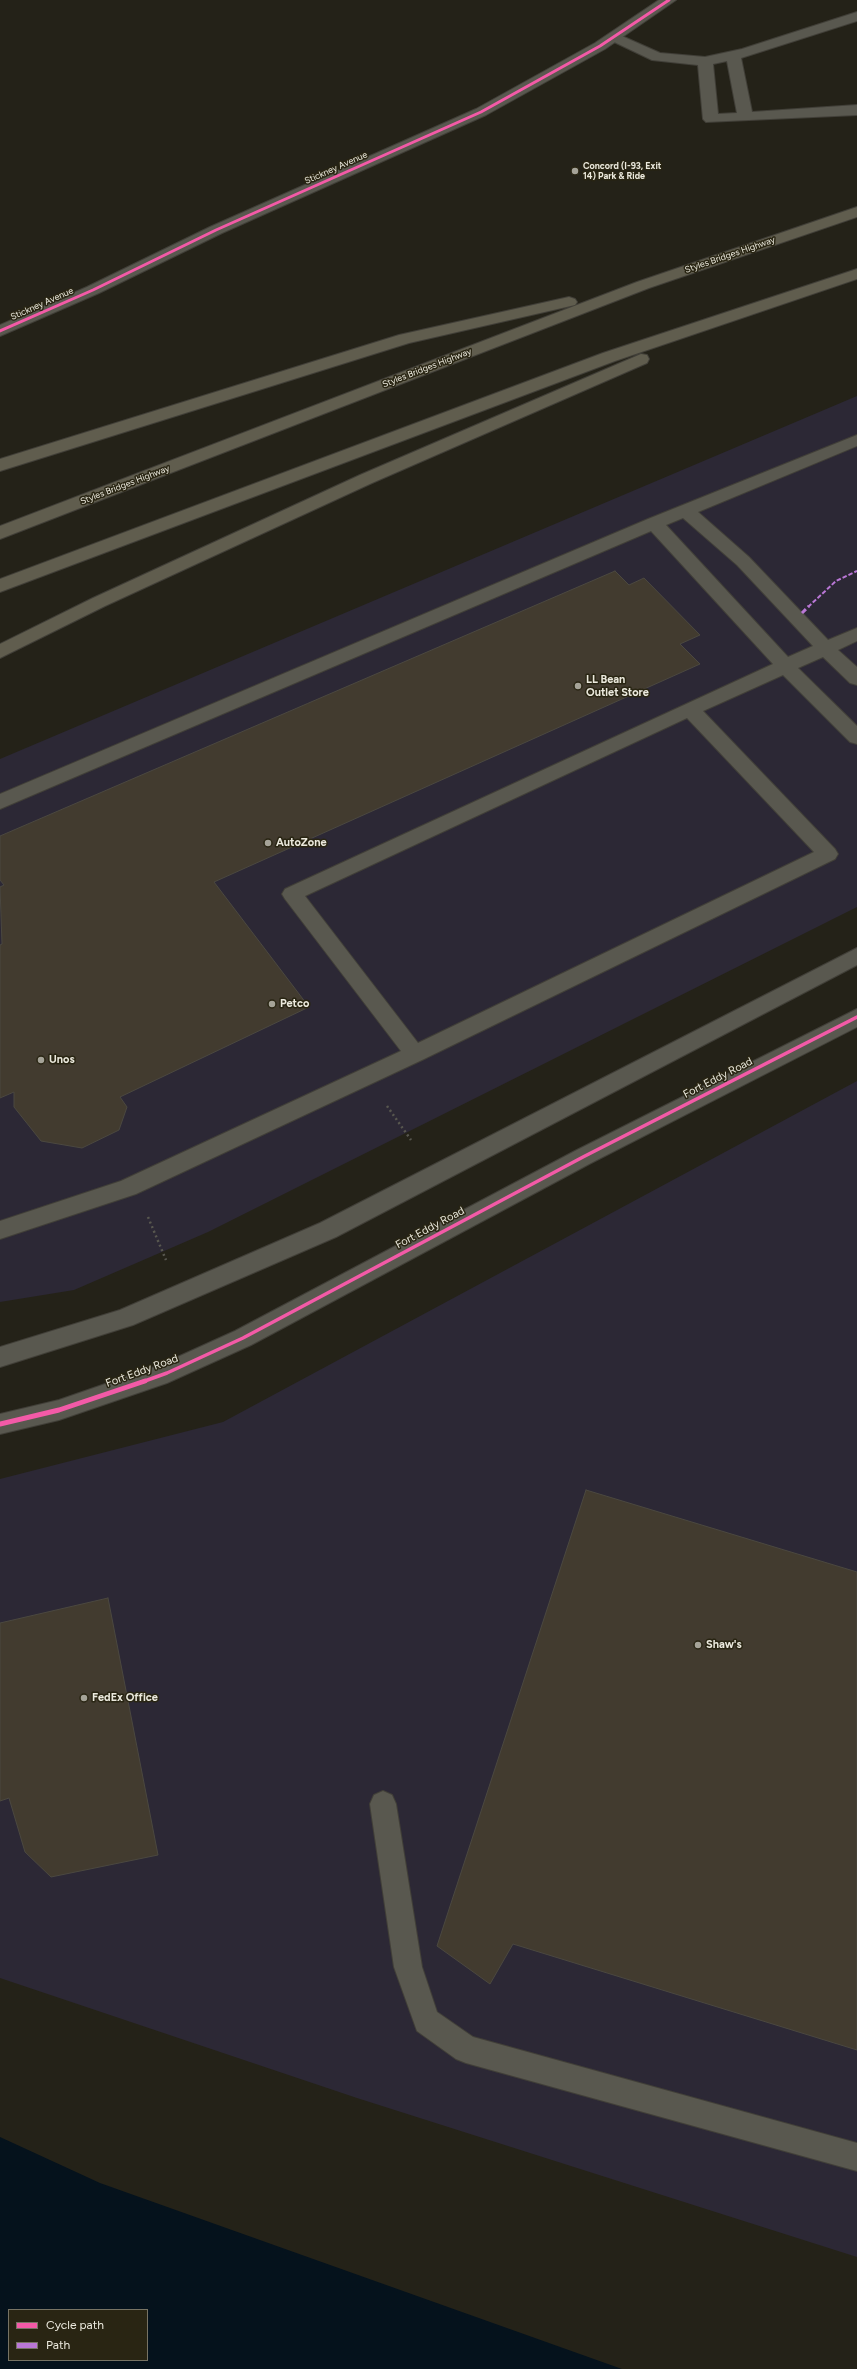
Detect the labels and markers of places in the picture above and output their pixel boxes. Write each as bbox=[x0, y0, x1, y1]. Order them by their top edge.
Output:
place label: Concord (I-93, Exit 14) Park & Ride bbox=[583, 161, 661, 182]
marker: Concord (I-93, Exit 14) Park & Ride bbox=[570, 166, 580, 176]
place label: LL Bean Outlet Store bbox=[586, 673, 649, 699]
marker: LL Bean Outlet Store bbox=[573, 681, 583, 691]
place label: AutoZone bbox=[276, 836, 327, 850]
marker: AutoZone bbox=[263, 838, 273, 848]
place label: Petco bbox=[280, 997, 309, 1011]
marker: Petco bbox=[267, 999, 277, 1009]
place label: Unos bbox=[49, 1053, 75, 1067]
marker: Unos bbox=[36, 1055, 46, 1065]
place label: Shaw's bbox=[706, 1638, 742, 1652]
marker: Shaw's bbox=[693, 1640, 703, 1650]
place label: FedEx Office bbox=[92, 1691, 158, 1705]
marker: FedEx Office bbox=[79, 1693, 89, 1703]

